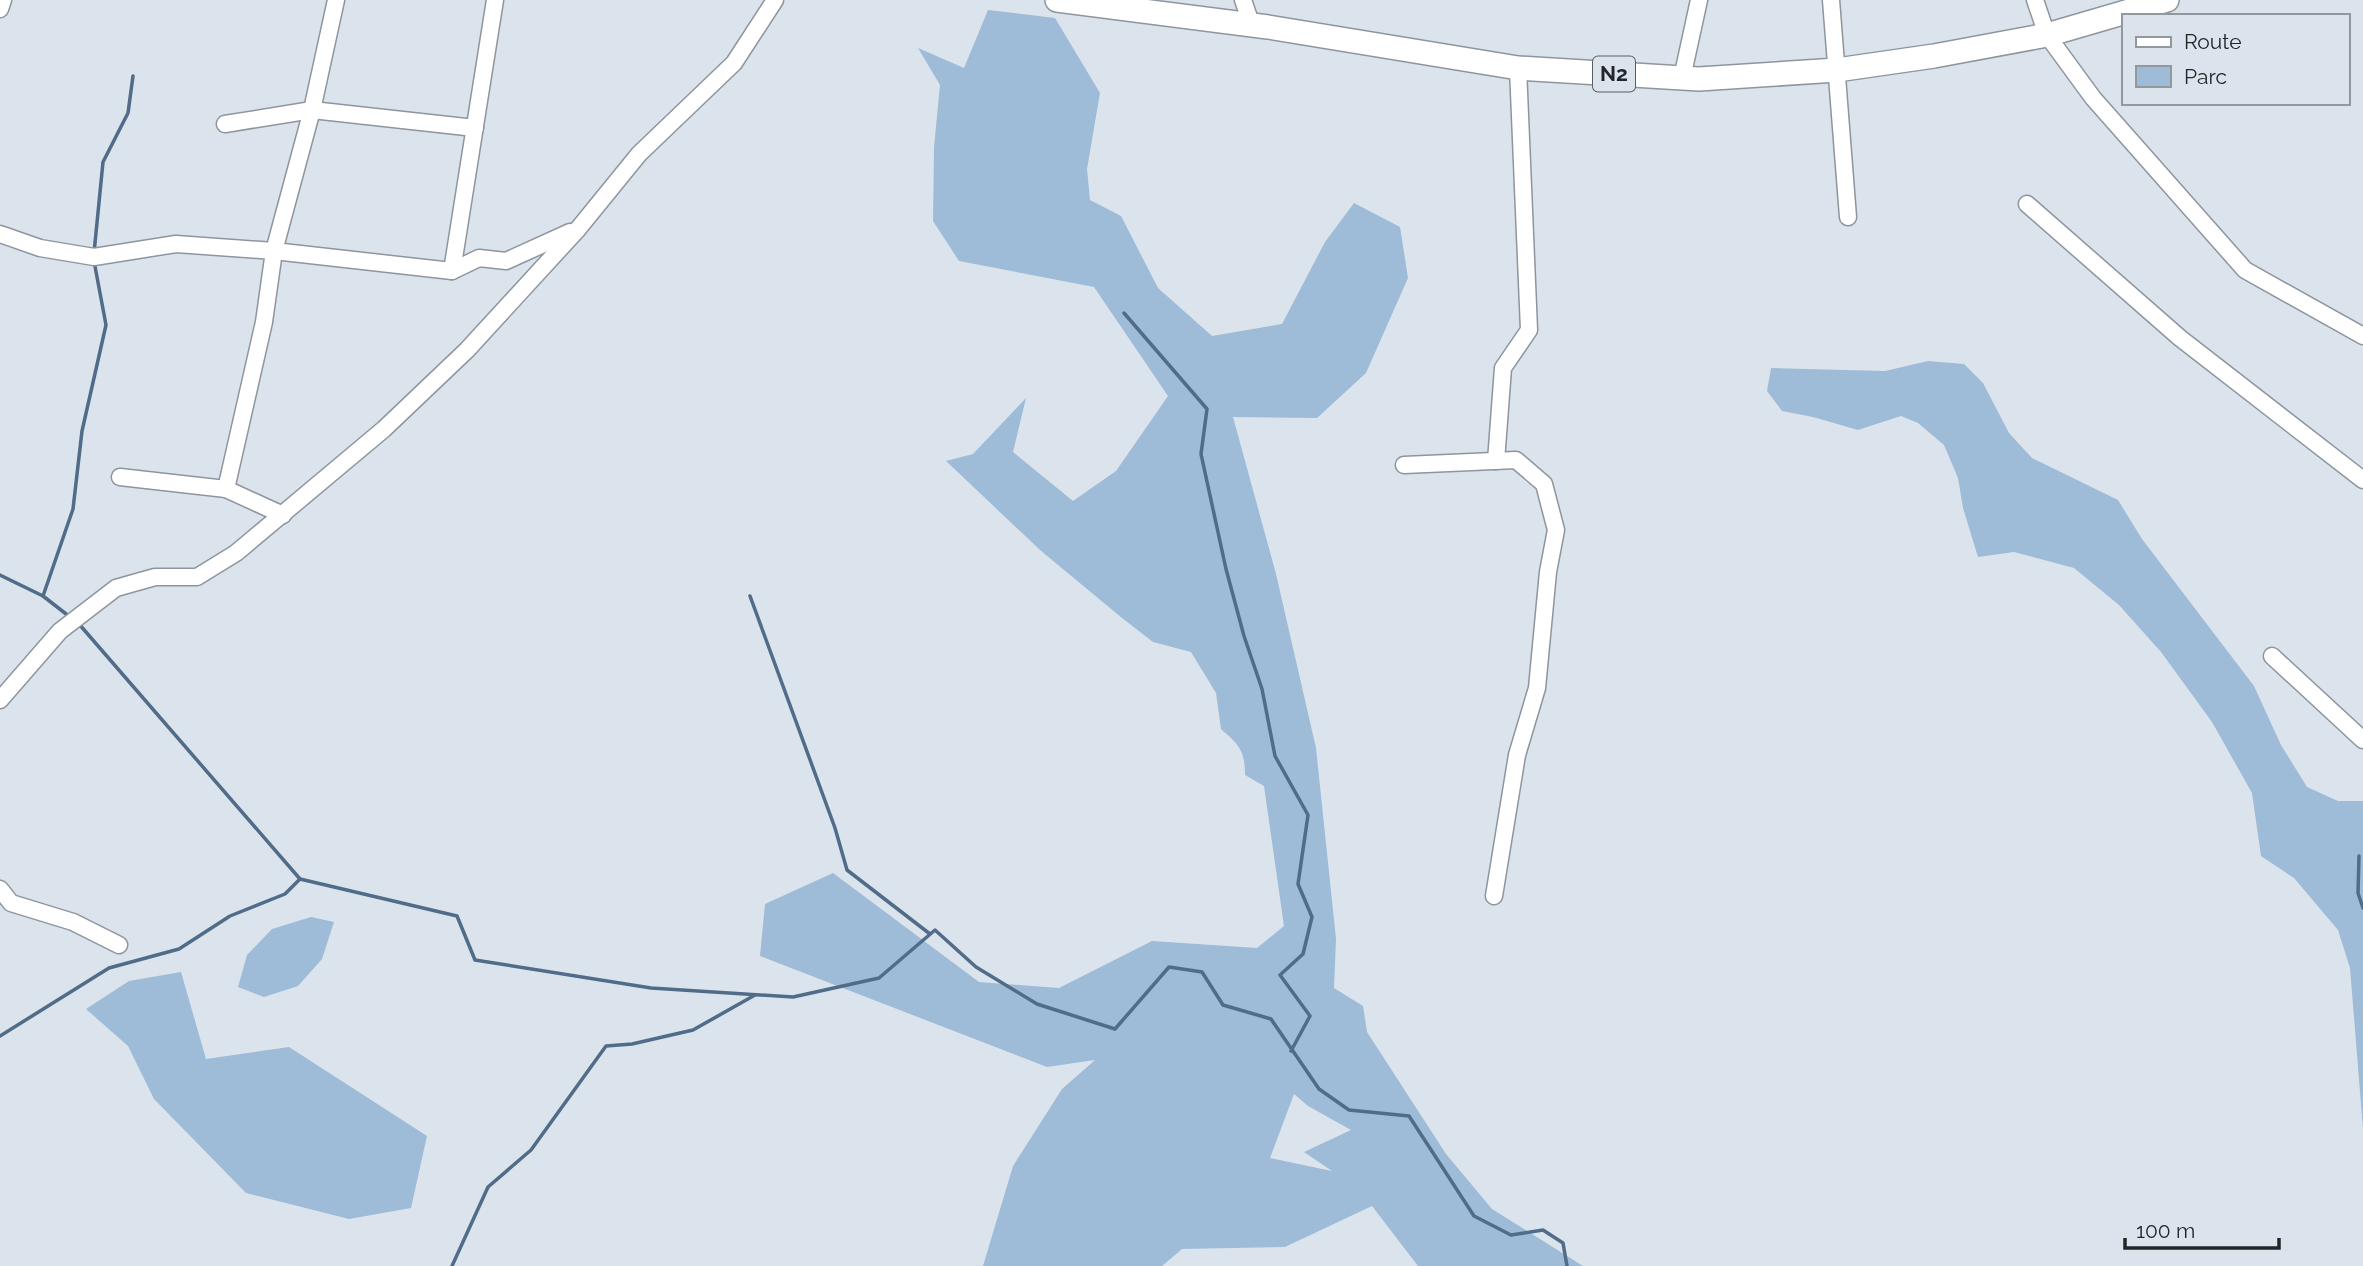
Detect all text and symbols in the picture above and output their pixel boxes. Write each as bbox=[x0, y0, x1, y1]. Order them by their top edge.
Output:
legend bbox=[2122, 14, 2349, 105]
text: Route bbox=[2184, 29, 2242, 54]
road number: N2 bbox=[1593, 56, 1635, 92]
text: Parc bbox=[2184, 64, 2227, 89]
scale bar bbox=[2125, 1206, 2279, 1250]
text: 100 m bbox=[2136, 1218, 2195, 1243]

